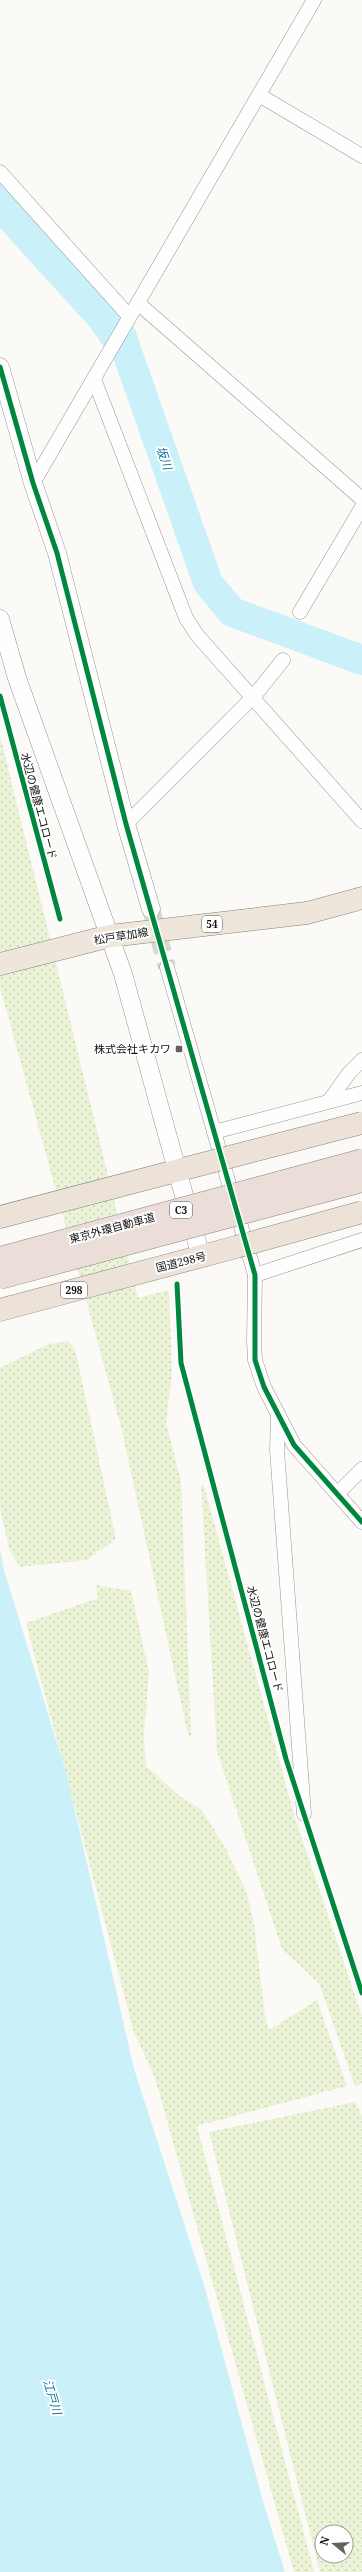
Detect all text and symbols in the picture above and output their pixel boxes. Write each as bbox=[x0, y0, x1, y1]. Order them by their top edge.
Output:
water label: 坂川 bbox=[153, 444, 177, 474]
street label: 水辺の健康エコロード bbox=[18, 751, 61, 861]
road number: 54 bbox=[202, 916, 222, 932]
street label: 松戸草加線 bbox=[93, 924, 149, 947]
place label: 株式会社キカワ bbox=[94, 1041, 171, 1056]
marker: 株式会社キカワ bbox=[174, 1044, 184, 1054]
road number: C3 bbox=[170, 1202, 192, 1218]
street label: 東京外環自動車道 bbox=[67, 1209, 156, 1246]
street label: 国道298号 bbox=[154, 1248, 208, 1275]
road number: 298 bbox=[61, 1282, 87, 1298]
street label: 水辺の健康エコロード bbox=[244, 1584, 287, 1694]
water label: 江戸川 bbox=[39, 2377, 66, 2418]
north arrow bbox=[314, 2524, 354, 2564]
text: N bbox=[316, 2534, 333, 2547]

